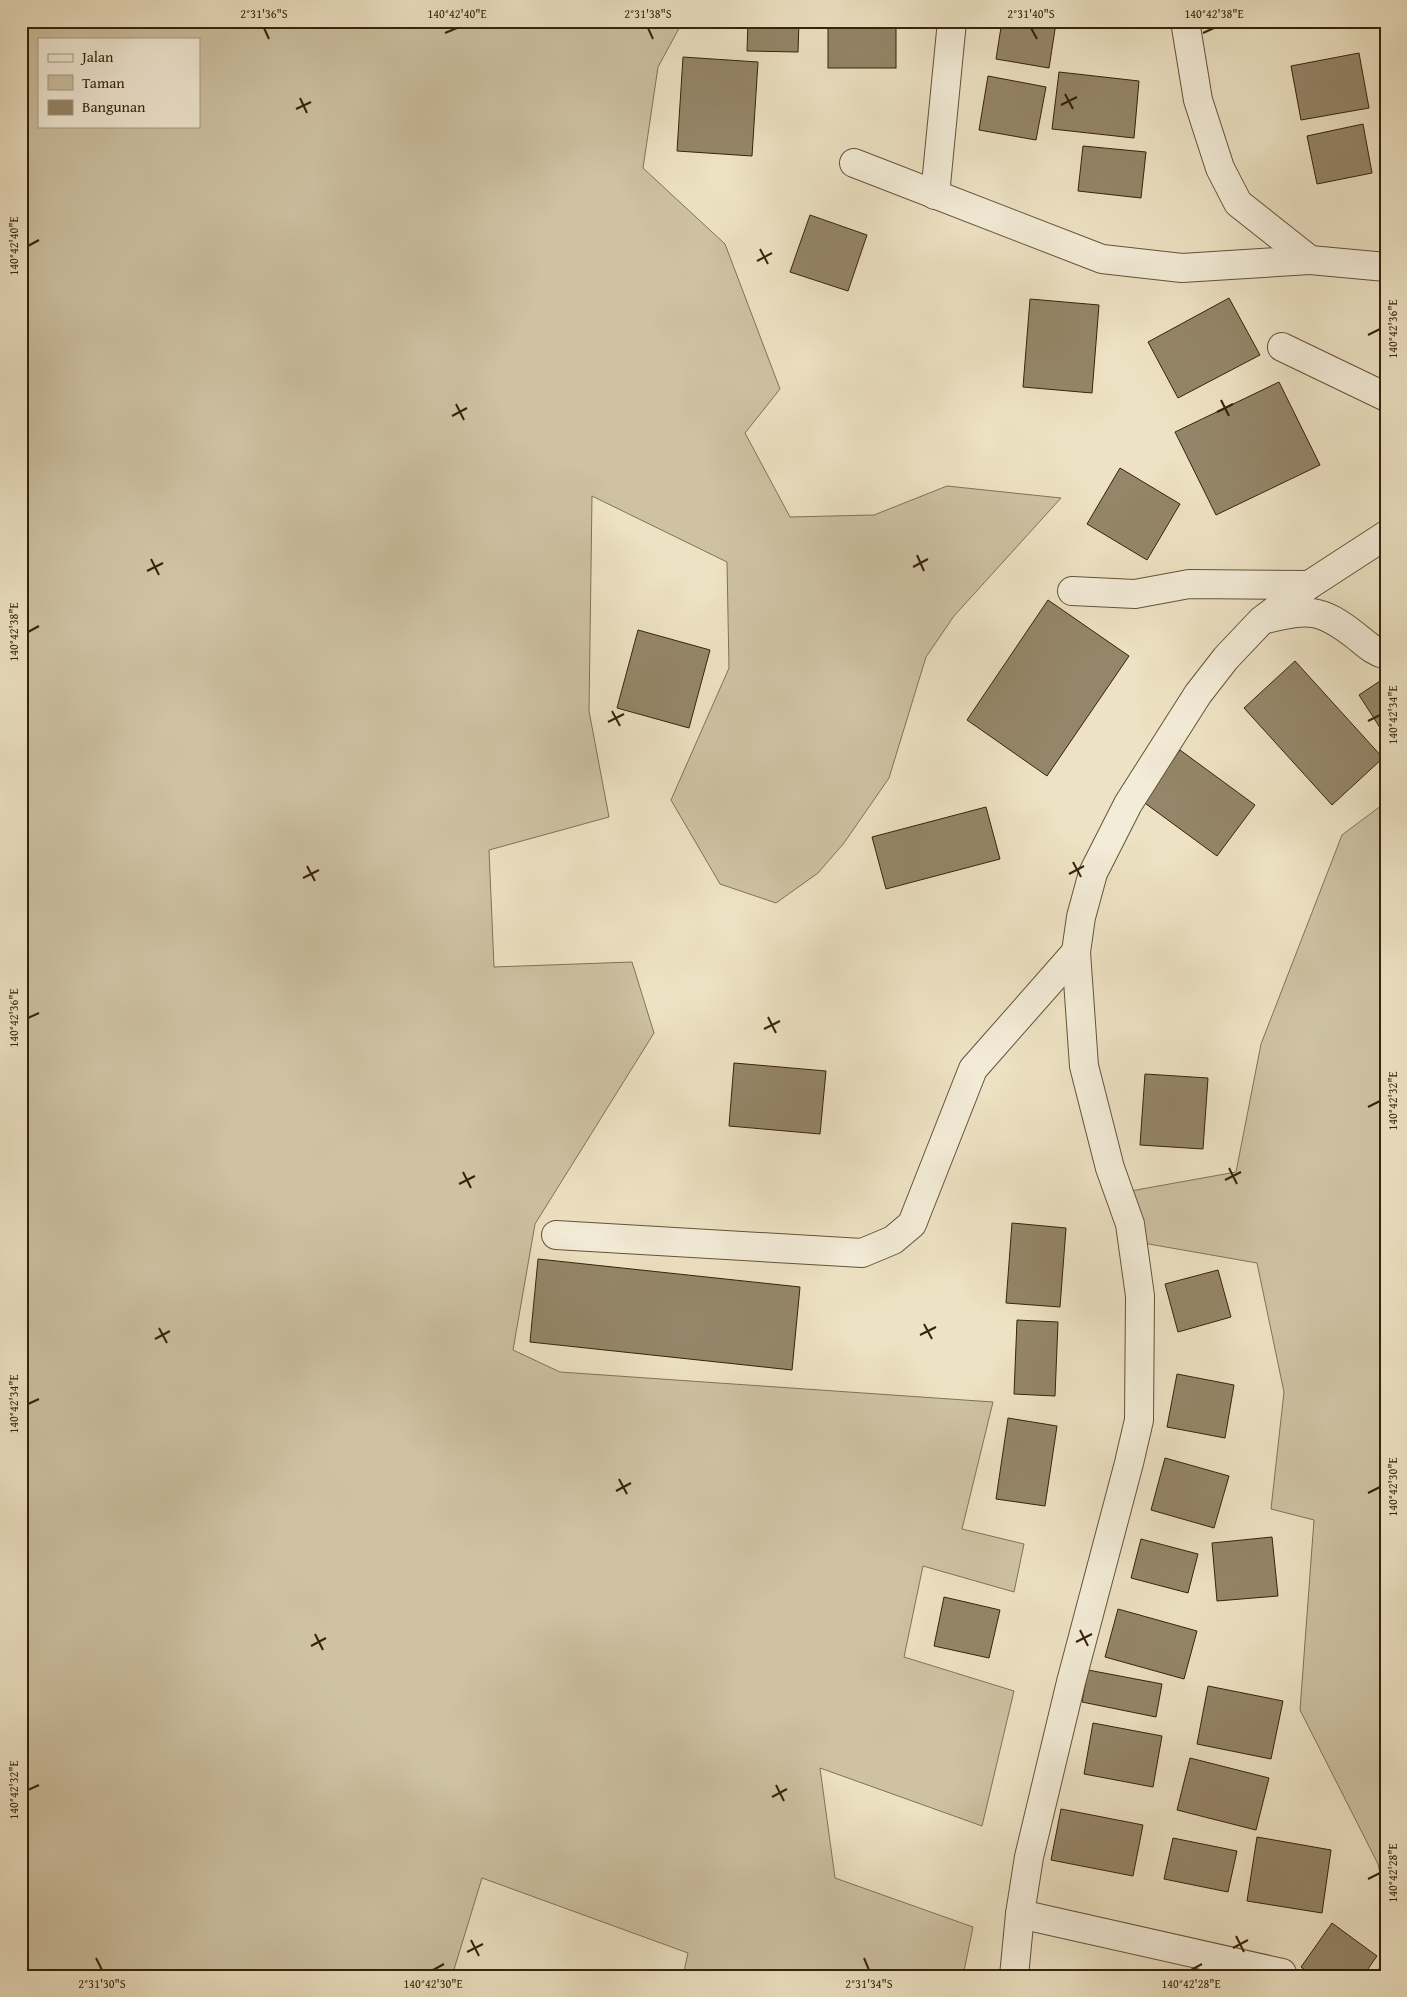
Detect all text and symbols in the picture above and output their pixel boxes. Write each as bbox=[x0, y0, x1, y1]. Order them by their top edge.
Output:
text: 2°31'36"S bbox=[240, 5, 288, 22]
text: 140°42'40"E bbox=[427, 5, 487, 22]
text: 2°31'38"S bbox=[624, 5, 672, 22]
text: 2°31'40"S bbox=[1007, 5, 1055, 22]
text: 140°42'38"E bbox=[1184, 5, 1244, 22]
legend bbox=[38, 38, 200, 128]
text: Jalan bbox=[80, 46, 114, 67]
text: Taman bbox=[82, 72, 125, 93]
text: Bangunan bbox=[82, 96, 146, 117]
text: 140°42'40"E bbox=[5, 216, 22, 276]
text: 140°42'36"E bbox=[1384, 299, 1401, 359]
text: 140°42'38"E bbox=[5, 602, 22, 662]
text: 140°42'34"E bbox=[1384, 685, 1401, 745]
text: 140°42'36"E bbox=[5, 988, 22, 1048]
text: 140°42'32"E bbox=[1384, 1071, 1401, 1131]
text: 140°42'34"E bbox=[5, 1374, 22, 1434]
text: 140°42'30"E bbox=[1384, 1457, 1401, 1517]
text: 140°42'32"E bbox=[5, 1760, 22, 1820]
text: 140°42'28"E bbox=[1384, 1843, 1401, 1903]
text: 2°31'30"S bbox=[78, 1975, 126, 1992]
text: 140°42'30"E bbox=[403, 1975, 463, 1992]
text: 2°31'34"S bbox=[845, 1975, 893, 1992]
text: 140°42'28"E bbox=[1161, 1975, 1221, 1992]

